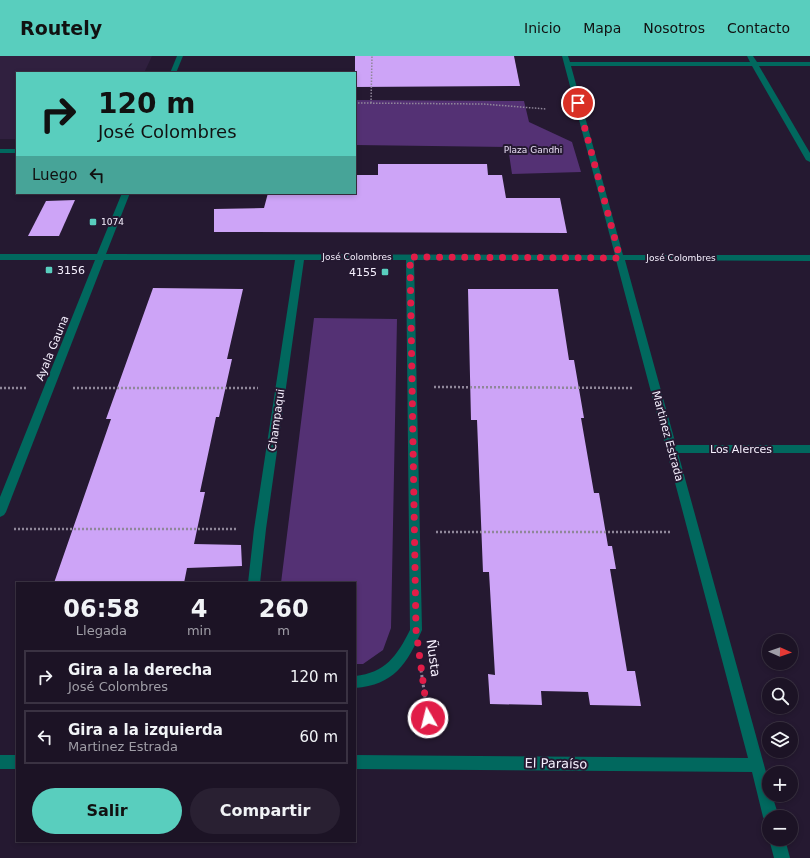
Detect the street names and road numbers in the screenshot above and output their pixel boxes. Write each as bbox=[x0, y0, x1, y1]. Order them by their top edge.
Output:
street label: José Colombres bbox=[321, 252, 392, 262]
street label: José Colombres bbox=[645, 253, 716, 263]
street label: Ayala Gauna bbox=[33, 314, 71, 383]
street label: Champaqui bbox=[266, 388, 287, 452]
street label: Martinez Estrada bbox=[649, 389, 686, 483]
street label: Los Alerces bbox=[710, 443, 772, 456]
street label: Ñusta bbox=[423, 638, 444, 678]
street label: El Paraíso bbox=[524, 755, 588, 772]

